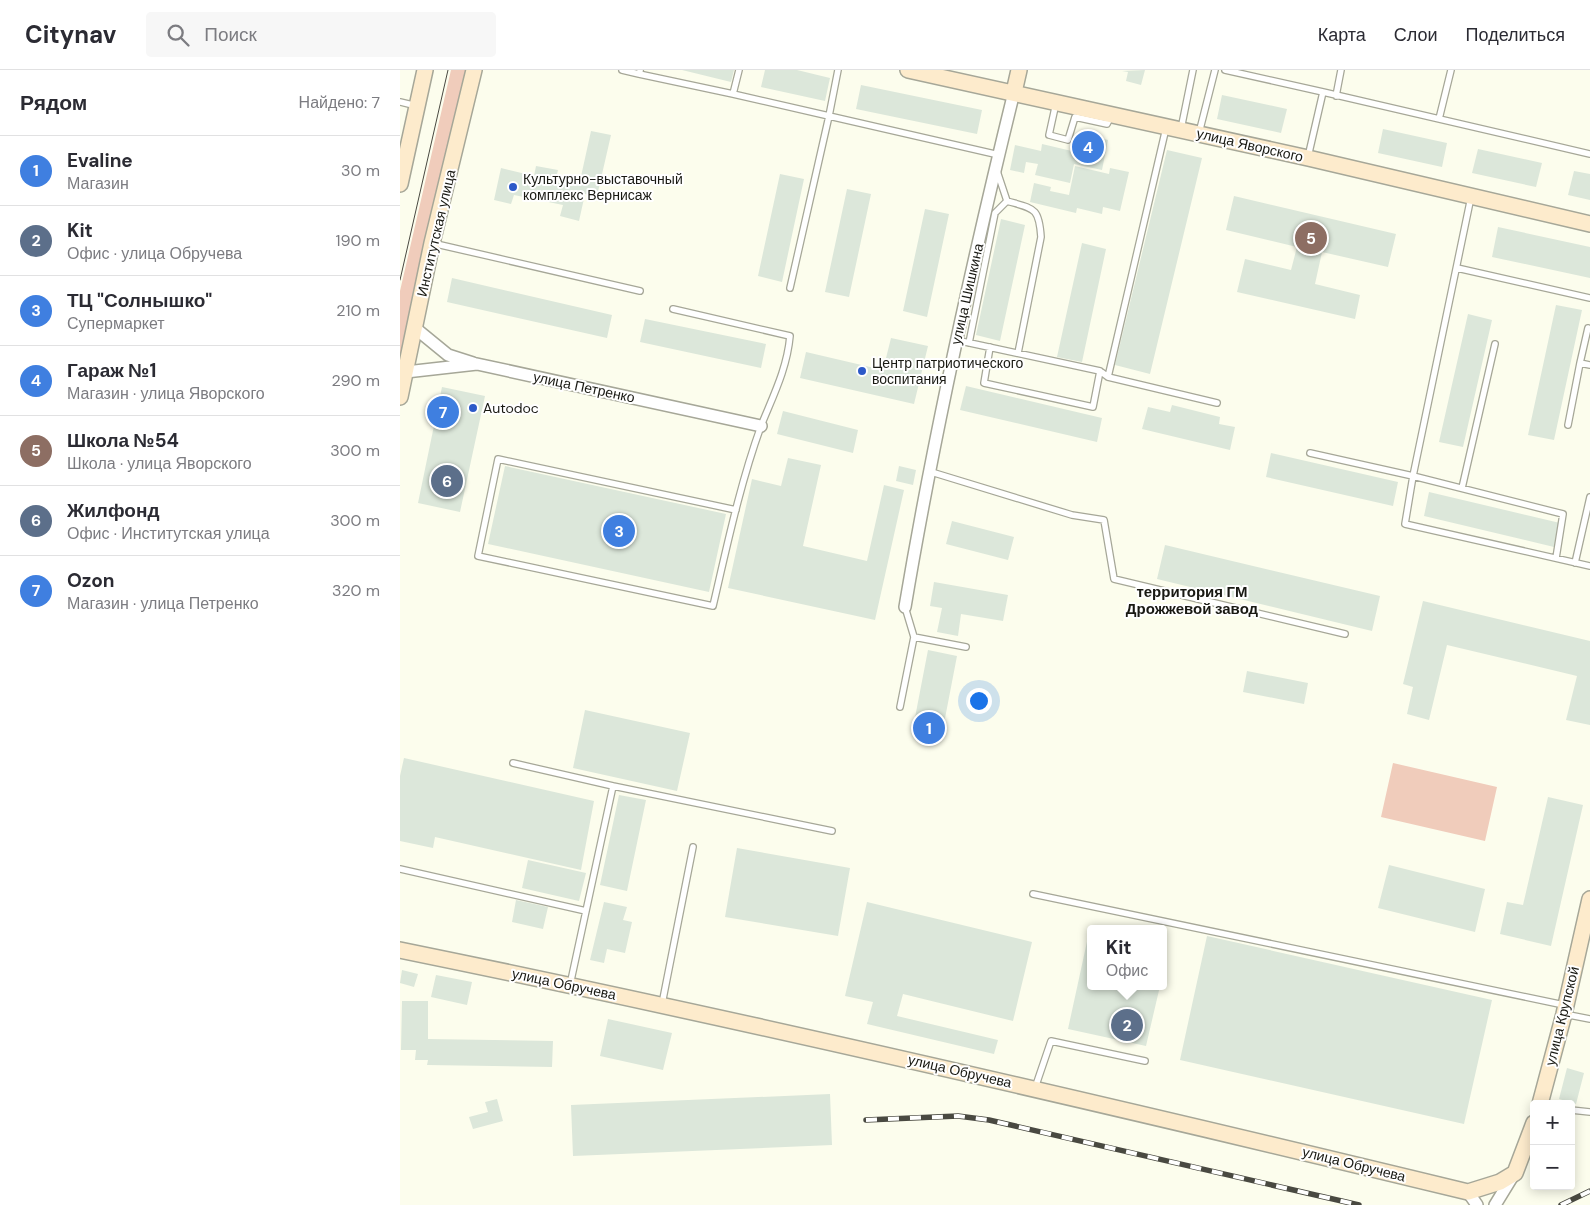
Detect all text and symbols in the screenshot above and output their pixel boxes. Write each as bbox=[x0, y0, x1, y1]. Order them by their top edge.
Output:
search box bbox=[146, 12, 496, 57]
text: Citynav bbox=[25, 19, 116, 50]
icon: search bbox=[164, 21, 192, 49]
text: Поиск bbox=[204, 22, 257, 47]
text: Карта bbox=[1318, 23, 1366, 47]
text: Слои bbox=[1394, 23, 1438, 47]
text: Поделиться bbox=[1466, 23, 1565, 47]
text: Рядом bbox=[20, 89, 87, 117]
text: Найдено: 7 bbox=[299, 92, 380, 113]
street label: улица Яворского bbox=[1195, 124, 1305, 166]
pin: 4 bbox=[1072, 128, 1104, 166]
text: Evaline bbox=[67, 148, 133, 173]
text: 1 bbox=[33, 160, 39, 181]
text: 30 m bbox=[341, 160, 380, 181]
street label: Институтская улица bbox=[413, 168, 459, 298]
place label: Культурно-выставочный комплекс Вернисаж bbox=[523, 170, 683, 204]
text: Магазин bbox=[67, 173, 129, 194]
marker: Культурно-выставочный комплекс Вернисаж bbox=[507, 181, 519, 193]
text: Kit bbox=[67, 218, 93, 243]
pin: 5 bbox=[1295, 219, 1327, 257]
text: 2 bbox=[31, 230, 41, 251]
text: 190 m bbox=[336, 230, 380, 251]
street label: улица Шишкина bbox=[947, 241, 987, 346]
text: Офис · улица Обручева bbox=[67, 243, 242, 264]
text: ТЦ "Солнышко" bbox=[67, 288, 212, 313]
text: 3 bbox=[31, 300, 41, 321]
text: 210 m bbox=[336, 300, 380, 321]
text: Супермаркет bbox=[67, 313, 165, 334]
place label: Центр патриотического воспитания bbox=[872, 354, 1024, 388]
text: Гараж №1 bbox=[67, 358, 156, 383]
marker: Центр патриотического воспитания bbox=[856, 365, 868, 377]
street label: улица Петренко bbox=[532, 367, 637, 407]
text: 4 bbox=[31, 370, 41, 391]
text: 290 m bbox=[331, 370, 380, 391]
text: Магазин · улица Яворского bbox=[67, 383, 265, 404]
pin: 7 bbox=[427, 393, 459, 431]
place label: Autodoc bbox=[483, 399, 539, 417]
marker: Autodoc bbox=[467, 402, 479, 414]
text: Школа №54 bbox=[67, 428, 179, 453]
text: 5 bbox=[31, 440, 41, 461]
text: 300 m bbox=[330, 440, 380, 461]
text: Школа · улица Яворского bbox=[67, 453, 252, 474]
pin: 6 bbox=[431, 462, 463, 500]
text: Жилфонд bbox=[67, 498, 159, 523]
text: 6 bbox=[31, 510, 41, 531]
text: 300 m bbox=[330, 510, 380, 531]
pin: 3 bbox=[603, 512, 635, 550]
text: Офис · Институтская улица bbox=[67, 523, 270, 544]
text: Ozon bbox=[67, 568, 115, 593]
text: 7 bbox=[32, 580, 40, 601]
text: 320 m bbox=[332, 580, 380, 601]
district label: территория ГМ Дрожжевой завод bbox=[1126, 582, 1259, 619]
text: Магазин · улица Петренко bbox=[67, 593, 259, 614]
your location bbox=[966, 688, 992, 714]
pin: 1 bbox=[913, 709, 945, 747]
popup bbox=[1087, 925, 1167, 990]
text: Kit bbox=[1106, 935, 1132, 960]
text: Офис bbox=[1106, 960, 1148, 981]
street label: улица Обручева bbox=[510, 964, 618, 1004]
street label: улица Крупской bbox=[1541, 965, 1583, 1067]
pin: 2 bbox=[1111, 1006, 1143, 1044]
street label: улица Обручева bbox=[906, 1050, 1014, 1092]
map controls bbox=[1530, 1100, 1575, 1190]
button: + bbox=[1530, 1100, 1575, 1145]
street label: улица Обручева bbox=[1300, 1142, 1408, 1186]
button: − bbox=[1530, 1145, 1575, 1190]

